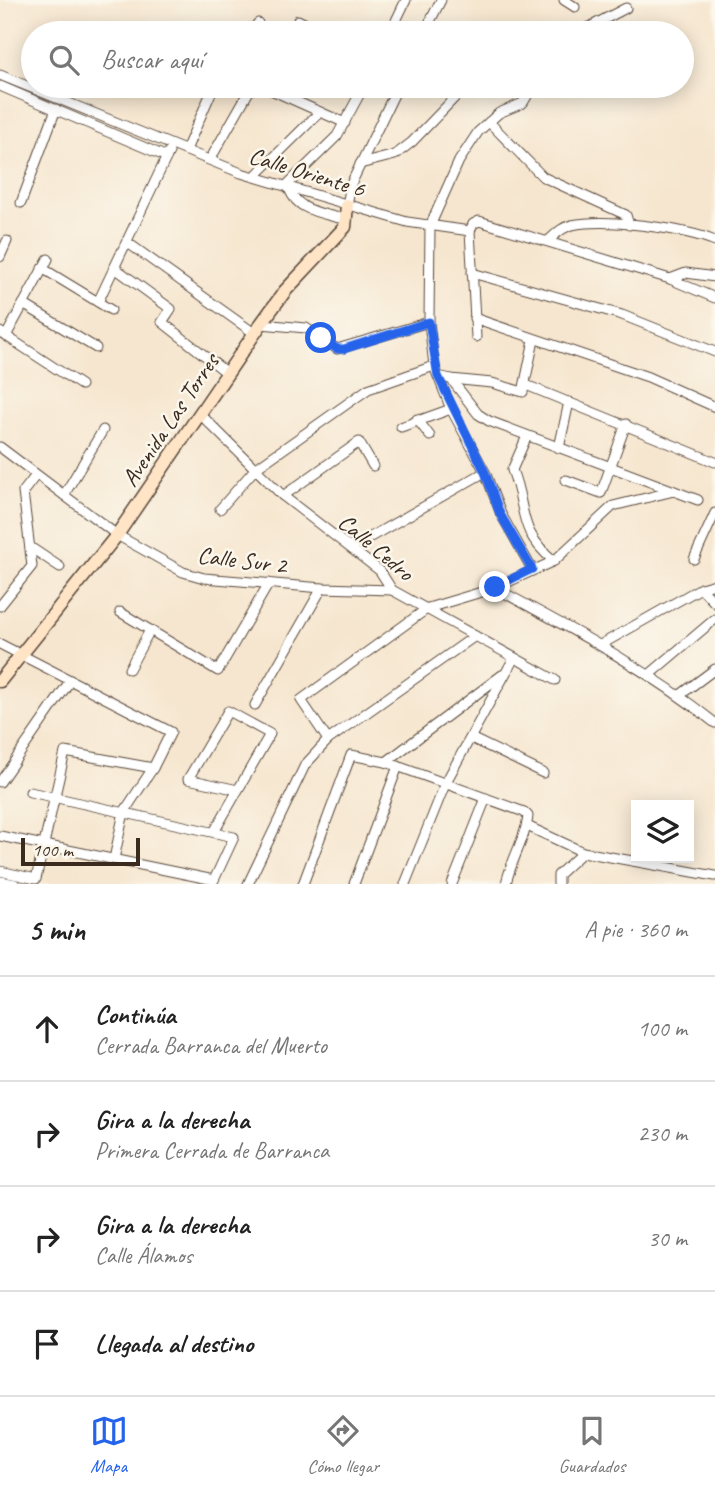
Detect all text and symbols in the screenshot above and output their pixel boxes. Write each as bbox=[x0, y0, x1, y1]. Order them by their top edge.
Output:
search box bbox=[21, 21, 694, 98]
icon: search bbox=[45, 41, 83, 79]
text: Buscar aquí bbox=[101, 43, 203, 76]
street label: Calle Oriente 6 bbox=[245, 140, 370, 204]
route start bbox=[305, 322, 336, 353]
street label: Avenida Las Torres bbox=[115, 346, 227, 492]
street label: Calle Cedro bbox=[332, 507, 421, 588]
street label: Calle Sur 2 bbox=[196, 540, 290, 581]
route end bbox=[479, 571, 510, 602]
map controls bbox=[631, 800, 694, 863]
button: layers bbox=[631, 800, 694, 863]
scale bar bbox=[21, 835, 140, 867]
text: 100 m bbox=[32, 838, 73, 862]
text: 5 min bbox=[28, 911, 85, 949]
text: A pie · 360 m bbox=[584, 915, 687, 944]
text: Continúa bbox=[95, 998, 176, 1031]
icon: ahead bbox=[28, 1010, 66, 1048]
text: 100 m bbox=[638, 1014, 687, 1043]
text: Cerrada Barranca del Muerto bbox=[95, 1031, 327, 1060]
text: Gira a la derecha bbox=[95, 1103, 249, 1136]
icon: right bbox=[28, 1115, 66, 1153]
text: 230 m bbox=[638, 1119, 687, 1148]
text: Primera Cerrada de Barranca bbox=[95, 1136, 329, 1165]
text: Gira a la derecha bbox=[95, 1208, 249, 1241]
icon: right bbox=[28, 1220, 66, 1258]
text: 30 m bbox=[648, 1224, 687, 1253]
text: Calle Álamos bbox=[95, 1241, 192, 1270]
icon: arrive bbox=[28, 1325, 66, 1363]
text: Llegada al destino bbox=[95, 1327, 253, 1360]
tab: Mapa bbox=[90, 1412, 128, 1478]
tab: Cómo llegar bbox=[307, 1412, 379, 1478]
tab: Guardados bbox=[559, 1412, 625, 1478]

